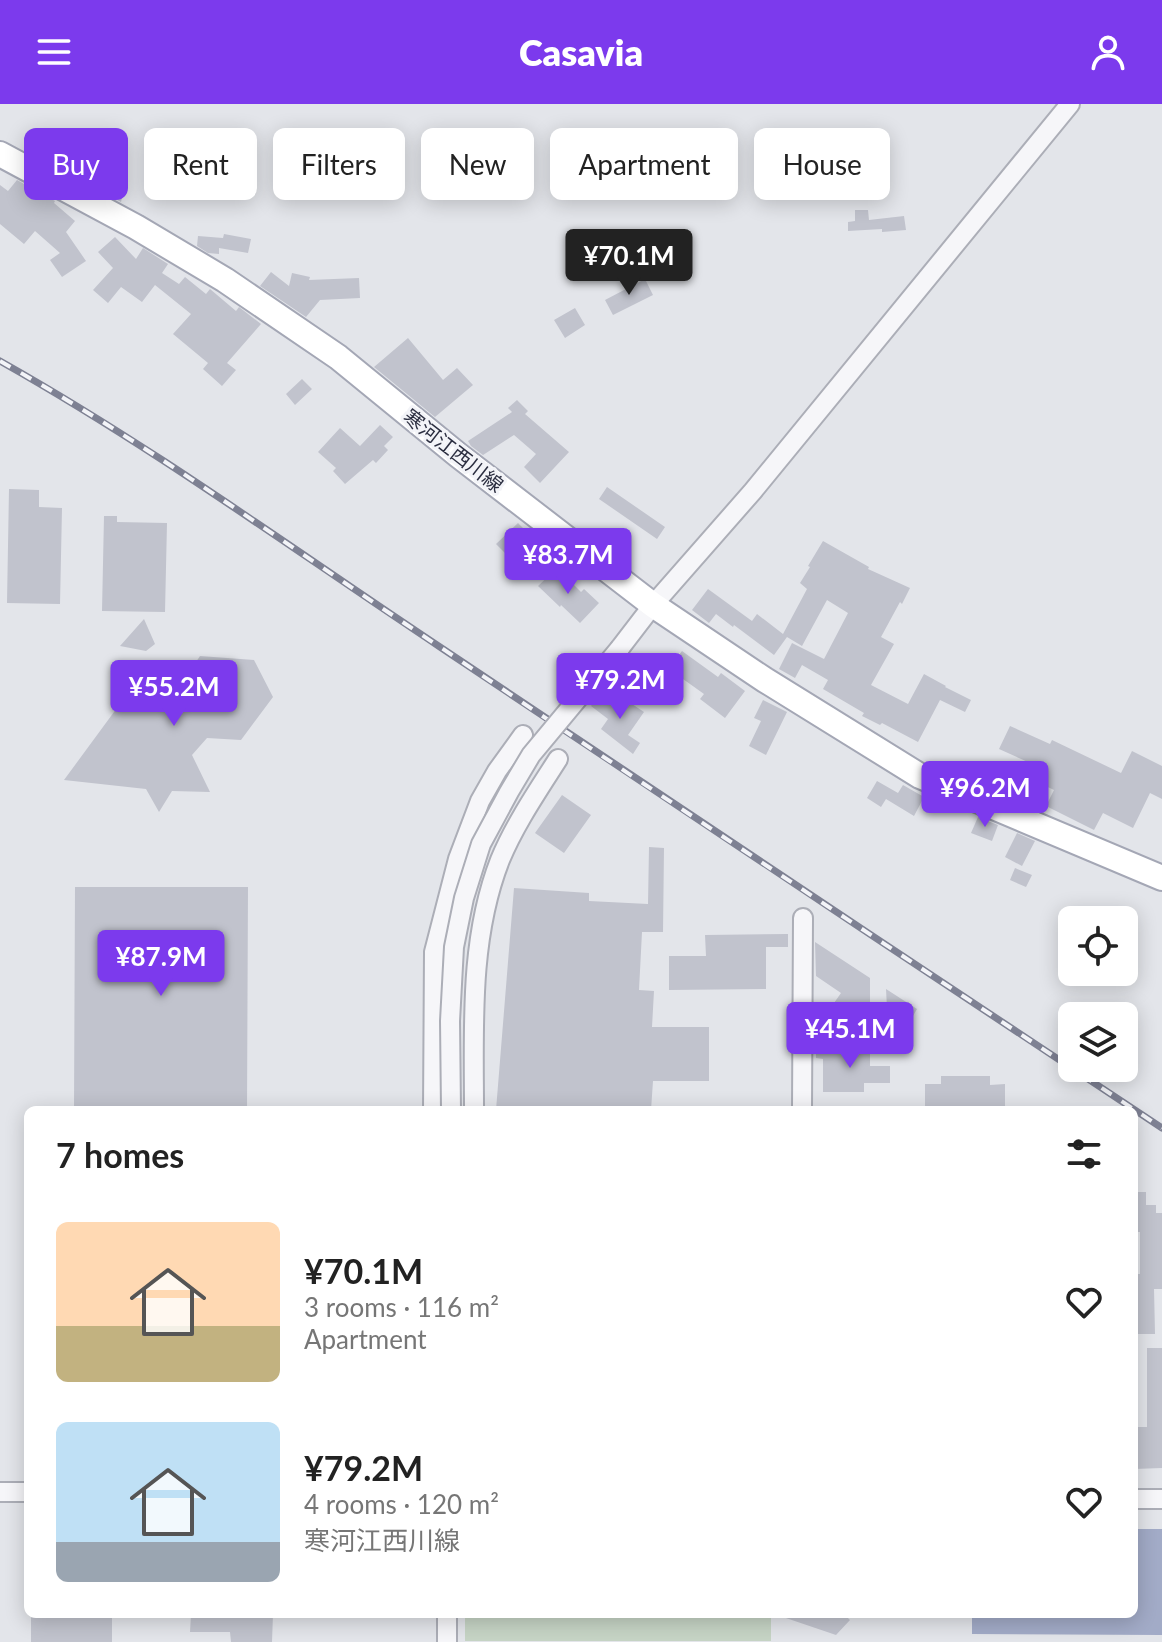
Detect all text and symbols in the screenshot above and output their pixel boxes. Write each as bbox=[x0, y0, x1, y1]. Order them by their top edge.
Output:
icon: menu bbox=[32, 30, 76, 74]
text: Casavia bbox=[519, 30, 643, 74]
icon: person bbox=[1086, 30, 1130, 74]
chip: Buy bbox=[24, 128, 128, 200]
chip: Rent bbox=[144, 128, 257, 200]
chip: Filters bbox=[273, 128, 405, 200]
chip: New bbox=[421, 128, 534, 200]
chip: Apartment bbox=[550, 128, 738, 200]
chip: House bbox=[754, 128, 890, 200]
pin: ¥70.1M bbox=[564, 229, 694, 297]
text: ¥70.1M bbox=[583, 239, 675, 271]
street label: 寒河江西川線 bbox=[399, 404, 509, 496]
pin: ¥83.7M bbox=[503, 528, 633, 596]
text: ¥83.7M bbox=[522, 538, 614, 570]
pin: ¥79.2M bbox=[555, 653, 685, 721]
pin: ¥55.2M bbox=[109, 660, 239, 728]
text: ¥79.2M bbox=[574, 663, 666, 695]
text: ¥55.2M bbox=[128, 670, 220, 702]
pin: ¥96.2M bbox=[920, 761, 1050, 829]
text: ¥96.2M bbox=[939, 771, 1031, 803]
map controls bbox=[1058, 906, 1138, 1082]
button: locate bbox=[1058, 906, 1138, 986]
pin: ¥87.9M bbox=[96, 930, 226, 998]
text: ¥87.9M bbox=[115, 940, 207, 972]
pin: ¥45.1M bbox=[785, 1002, 915, 1070]
button: layers bbox=[1058, 1002, 1138, 1082]
text: ¥45.1M bbox=[804, 1012, 896, 1044]
icon: filters bbox=[1062, 1132, 1106, 1176]
text: 7 homes bbox=[56, 1134, 184, 1175]
text: ¥70.1M bbox=[304, 1250, 423, 1291]
icon: home bbox=[120, 1254, 216, 1350]
icon: heart bbox=[1062, 1280, 1106, 1324]
text: 3 rooms · 116 m² bbox=[304, 1291, 499, 1323]
text: Apartment bbox=[304, 1323, 427, 1355]
text: ¥79.2M bbox=[304, 1447, 423, 1488]
icon: home bbox=[120, 1454, 216, 1550]
icon: heart bbox=[1062, 1480, 1106, 1524]
text: 4 rooms · 120 m² bbox=[304, 1488, 499, 1520]
text: 寒河江西川線 bbox=[304, 1524, 460, 1556]

